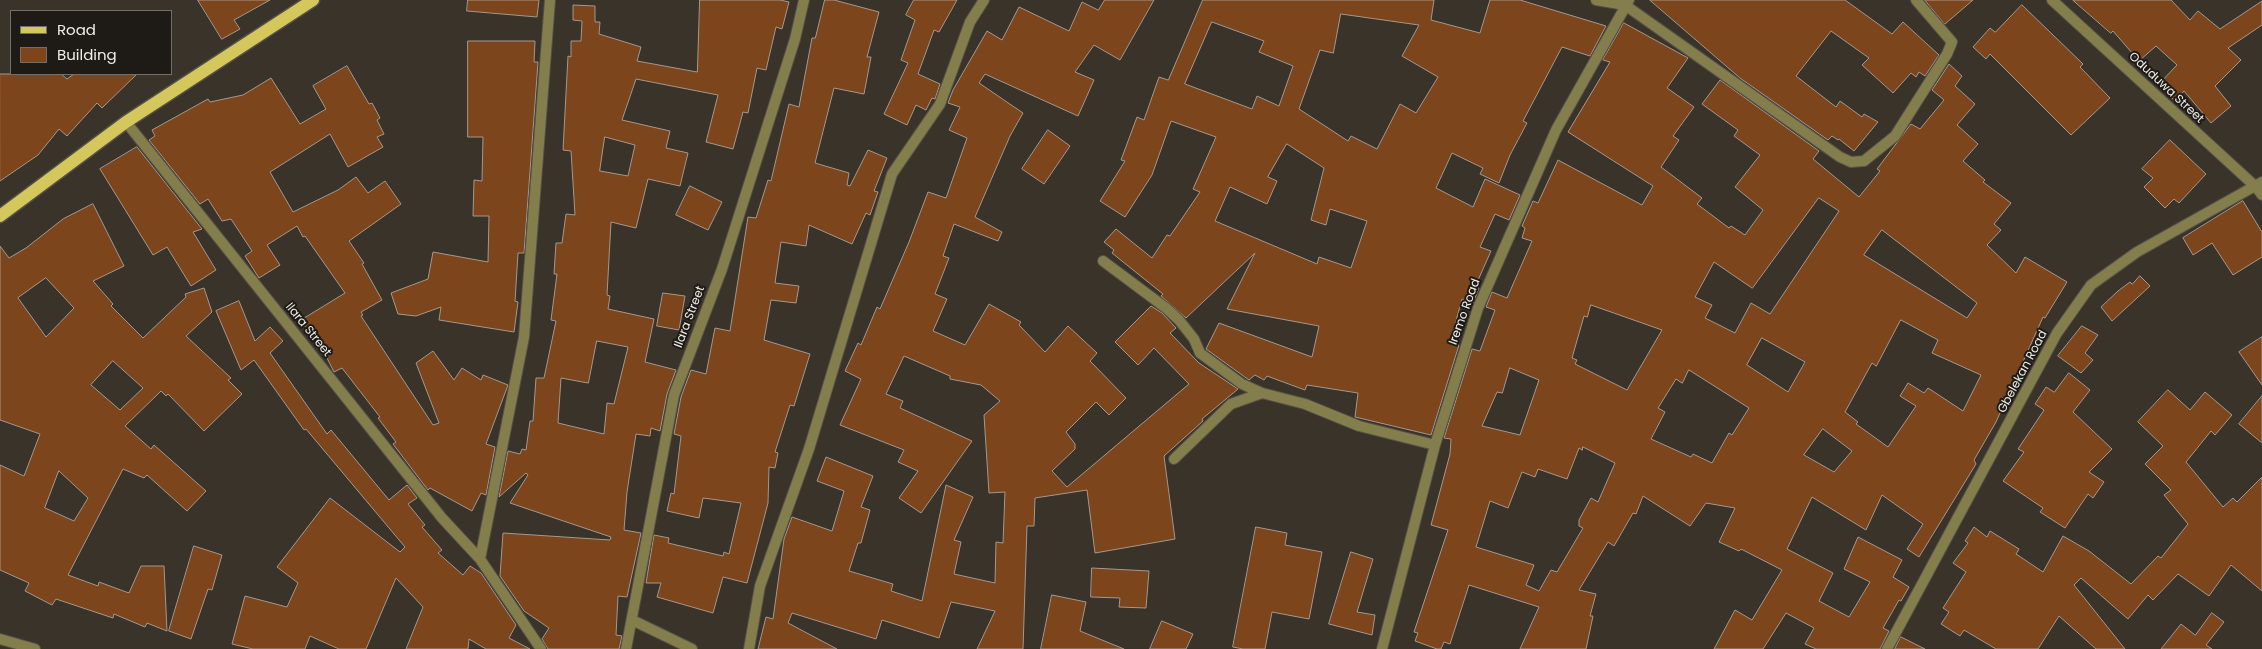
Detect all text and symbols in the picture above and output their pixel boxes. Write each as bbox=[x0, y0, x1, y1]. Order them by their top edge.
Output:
legend bbox=[10, 10, 172, 75]
text: Road bbox=[57, 19, 96, 40]
text: Building bbox=[57, 44, 117, 65]
street label: Oduduwa Street bbox=[2126, 50, 2206, 126]
street label: Iremo Road bbox=[1446, 277, 1484, 347]
street label: Ilara Street bbox=[672, 284, 708, 350]
street label: Ilara Street bbox=[282, 300, 334, 360]
street label: Gbelekan Road bbox=[1995, 328, 2051, 416]

